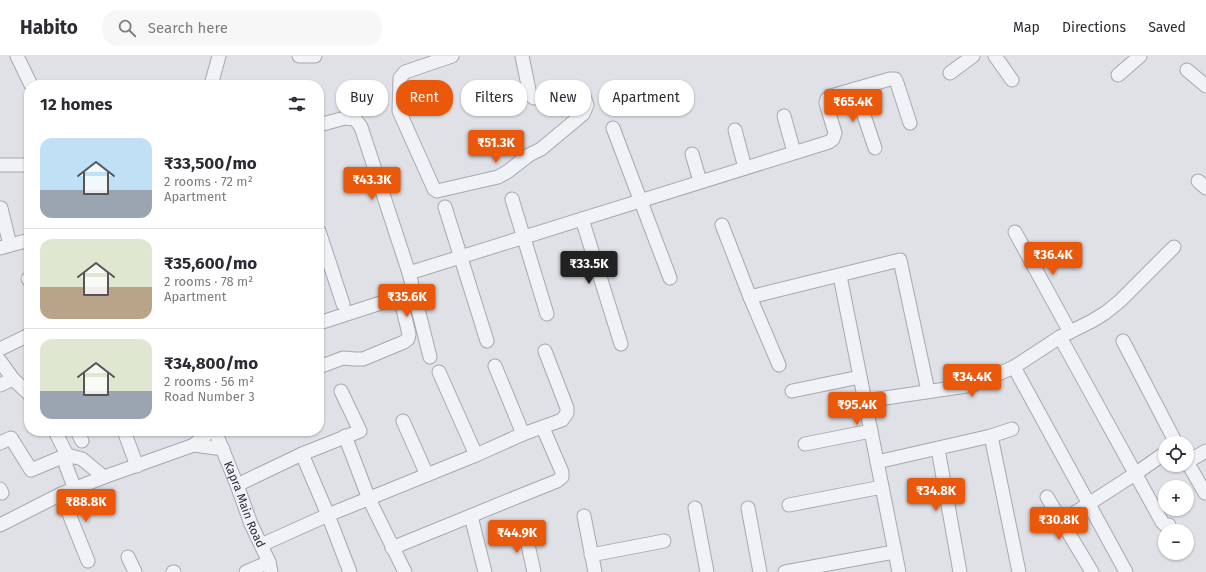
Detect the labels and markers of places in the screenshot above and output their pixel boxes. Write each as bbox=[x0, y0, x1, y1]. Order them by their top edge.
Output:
pin: ₹65.4K bbox=[820, 89, 886, 123]
pin: ₹51.3K bbox=[463, 130, 529, 164]
pin: ₹43.3K bbox=[339, 167, 405, 201]
pin: ₹36.4K bbox=[1020, 242, 1086, 276]
pin: ₹33.5K bbox=[556, 251, 622, 285]
pin: ₹35.6K bbox=[374, 284, 440, 318]
pin: ₹34.4K bbox=[939, 364, 1005, 398]
pin: ₹95.4K bbox=[824, 392, 890, 426]
pin: ₹34.8K bbox=[903, 478, 969, 512]
pin: ₹88.8K bbox=[53, 489, 119, 523]
pin: ₹30.8K bbox=[1026, 507, 1092, 541]
pin: ₹44.9K bbox=[484, 520, 550, 554]

